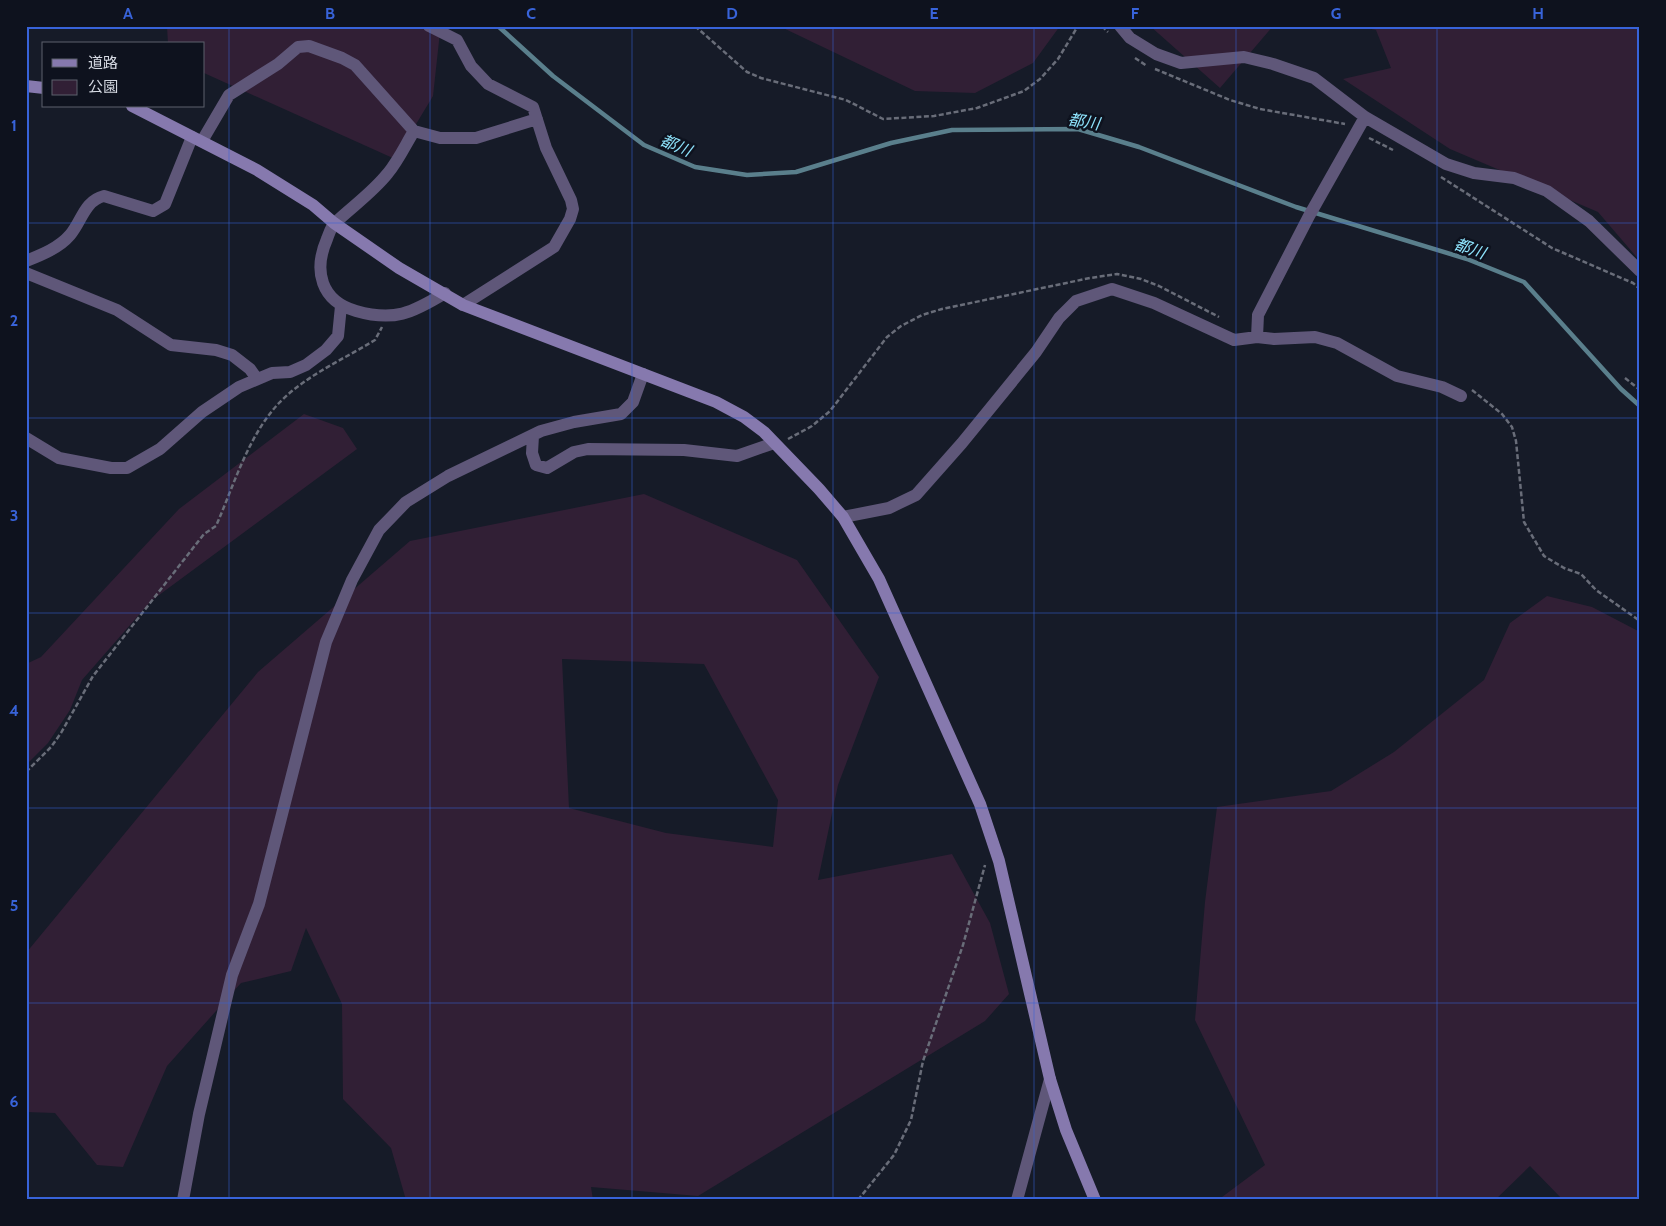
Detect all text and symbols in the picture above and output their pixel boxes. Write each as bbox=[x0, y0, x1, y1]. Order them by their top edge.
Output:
text: A bbox=[123, 4, 133, 23]
text: B bbox=[325, 4, 335, 23]
text: C bbox=[526, 4, 536, 23]
text: D bbox=[726, 4, 738, 23]
text: E bbox=[929, 4, 939, 23]
text: F bbox=[1131, 4, 1140, 23]
text: G bbox=[1331, 4, 1341, 23]
text: H bbox=[1532, 4, 1544, 23]
legend bbox=[42, 42, 205, 108]
text: 道路 bbox=[88, 54, 118, 72]
text: 公園 bbox=[88, 78, 118, 96]
water label: 都川 bbox=[1067, 110, 1103, 134]
text: 1 bbox=[11, 116, 17, 135]
water label: 都川 bbox=[657, 130, 696, 161]
water label: 都川 bbox=[1452, 234, 1490, 263]
text: 2 bbox=[10, 311, 18, 330]
text: 3 bbox=[10, 506, 18, 525]
text: 4 bbox=[9, 701, 19, 720]
text: 5 bbox=[10, 896, 18, 915]
text: 6 bbox=[10, 1092, 19, 1111]

